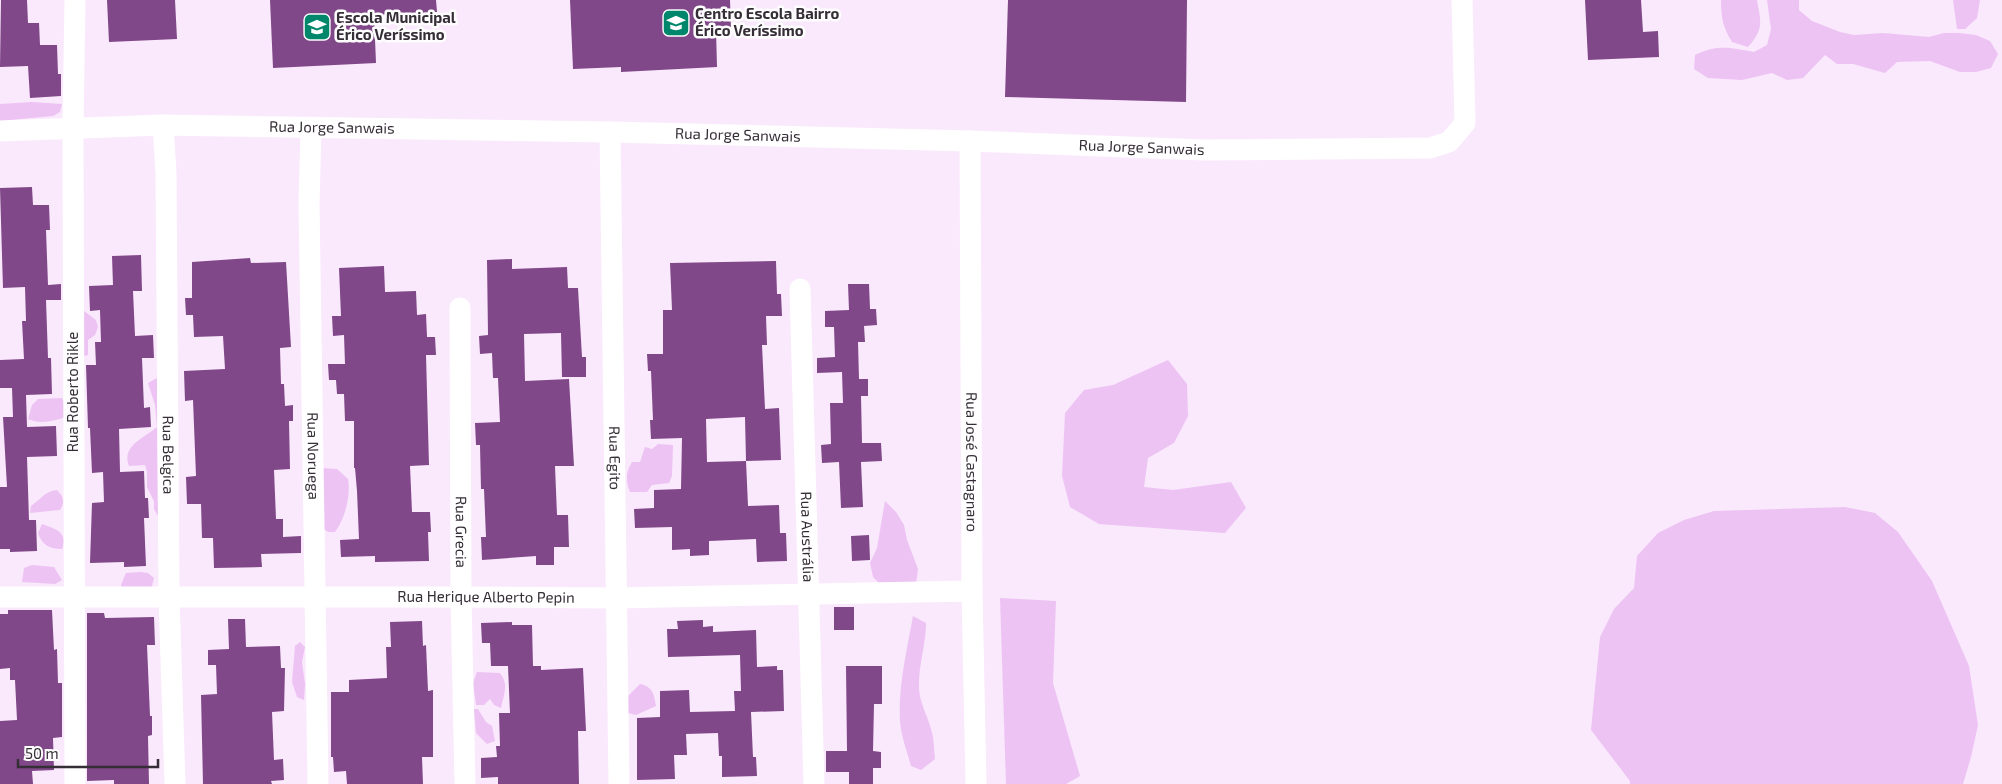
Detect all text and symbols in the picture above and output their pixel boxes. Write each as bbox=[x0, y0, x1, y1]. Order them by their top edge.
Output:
place label: Centro Escola Bairro Érico Veríssimo bbox=[695, 4, 840, 39]
place label: Escola Municipal Érico Veríssimo bbox=[336, 8, 456, 43]
school or university icon: Centro Escola Bairro Érico Veríssimo bbox=[661, 8, 691, 38]
school or university icon: Escola Municipal Érico Veríssimo bbox=[302, 12, 332, 42]
street label: Rua Jorge Sanwais bbox=[269, 117, 395, 137]
street label: Rua Jorge Sanwais bbox=[675, 124, 801, 145]
street label: Rua Jorge Sanwais bbox=[1078, 135, 1205, 158]
street label: Rua Roberto Rikle bbox=[63, 332, 81, 452]
street label: Rua José Castagnaro bbox=[963, 392, 982, 532]
street label: Rua Noruega bbox=[304, 412, 324, 500]
street label: Rua Belgica bbox=[160, 415, 178, 494]
street label: Rua Egito bbox=[606, 426, 625, 490]
street label: Rua Austrália bbox=[798, 491, 818, 583]
street label: Rua Grecia bbox=[453, 496, 471, 568]
street label: Rua Herique Alberto Pepin bbox=[397, 587, 575, 606]
scale bar bbox=[18, 736, 158, 768]
text: 50 m bbox=[25, 744, 59, 762]

